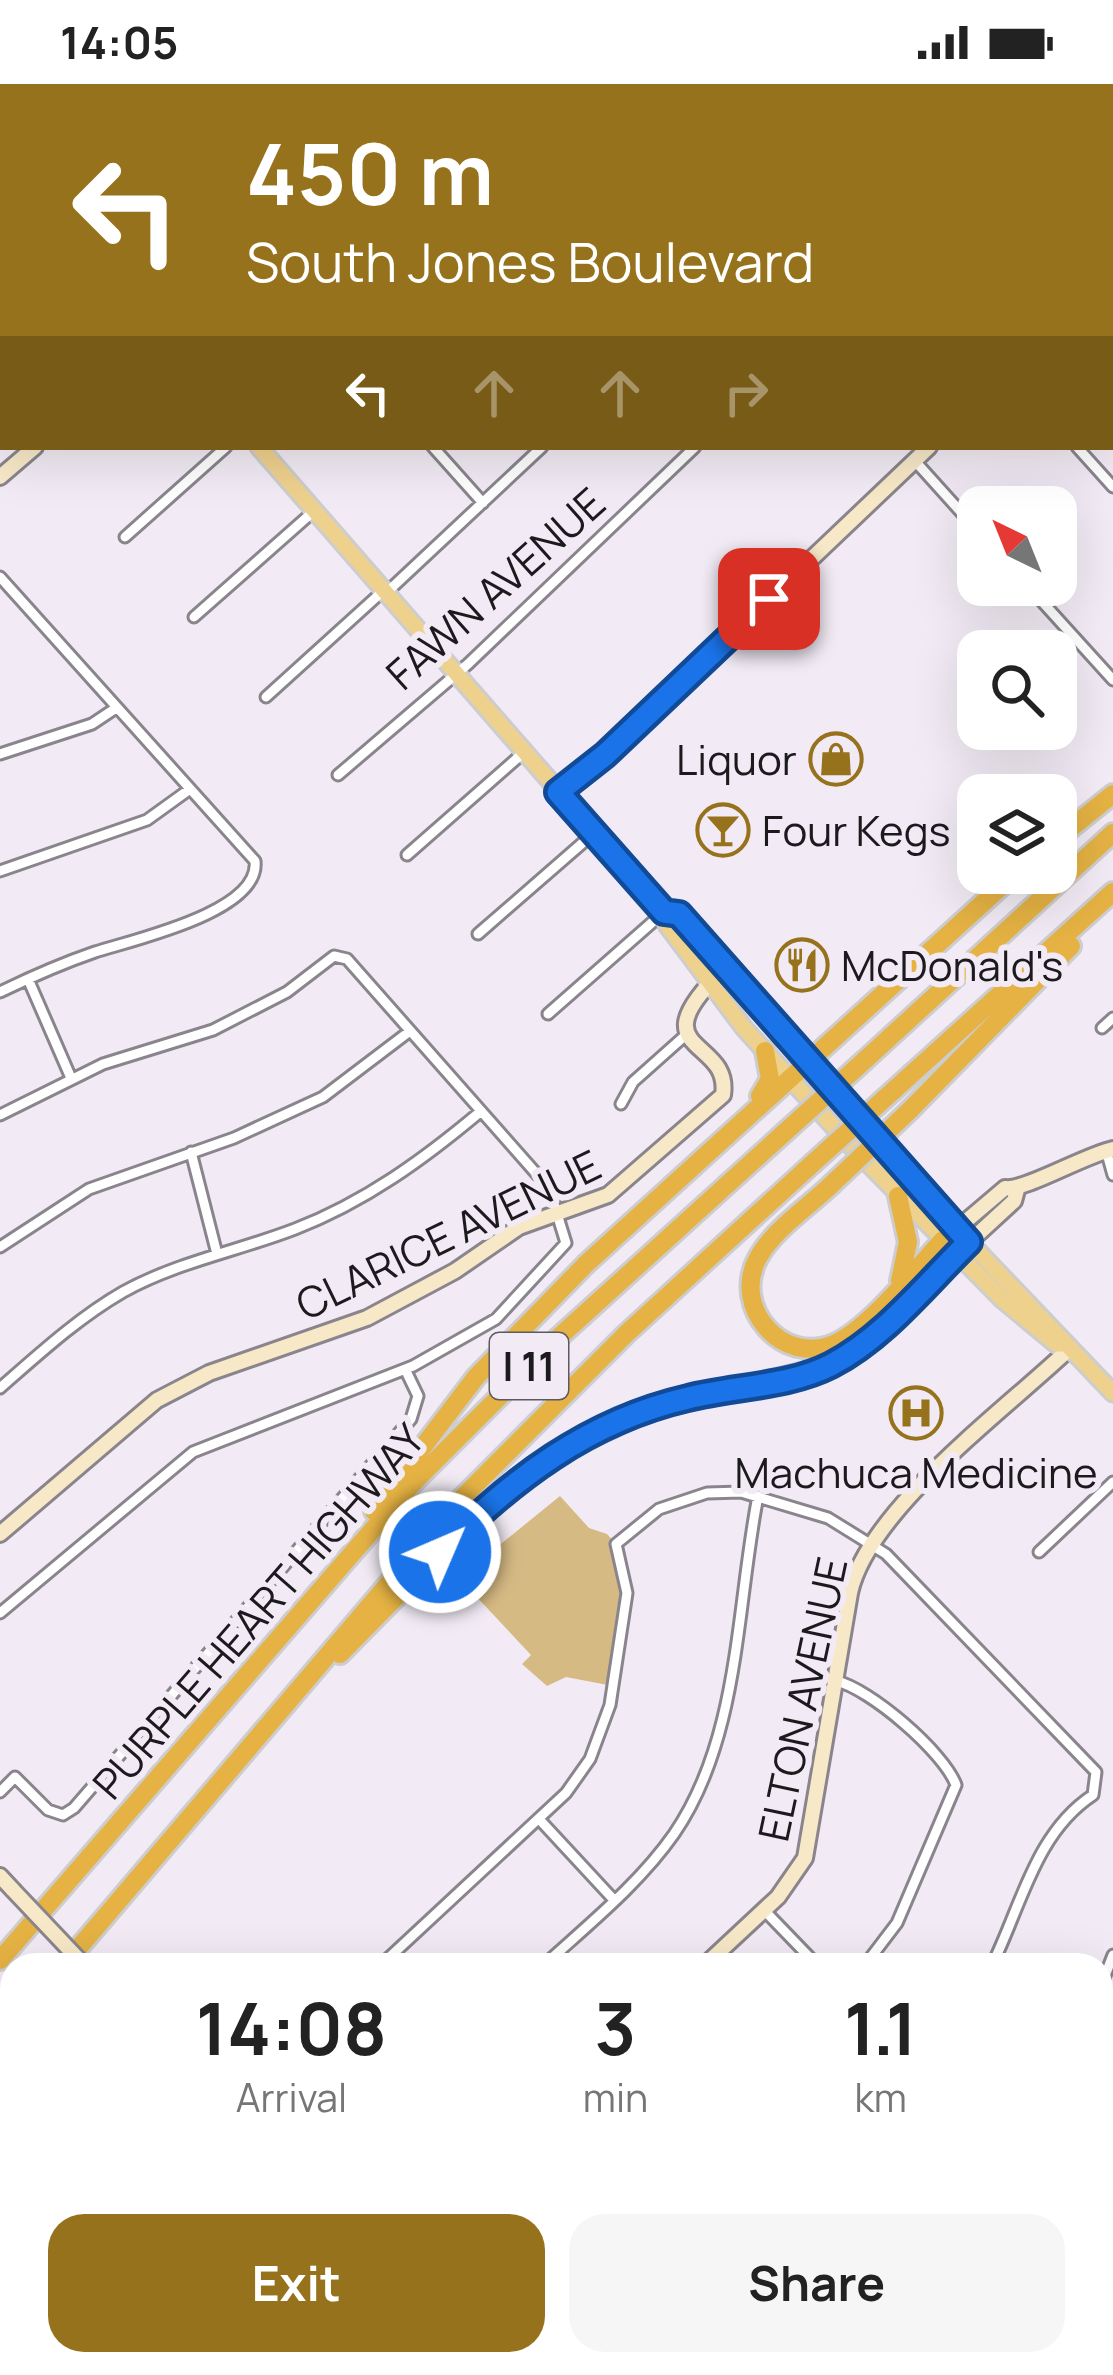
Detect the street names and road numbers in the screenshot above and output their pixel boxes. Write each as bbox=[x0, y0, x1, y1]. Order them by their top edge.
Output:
street label: FAWN AVENUE bbox=[373, 474, 617, 702]
street label: CLARICE AVENUE bbox=[286, 1135, 610, 1333]
road number: I 11 bbox=[490, 1333, 568, 1399]
street label: PURPLE HEART HIGHWAY bbox=[79, 1411, 437, 1811]
street label: ELTON AVENUE bbox=[744, 1552, 860, 1846]

